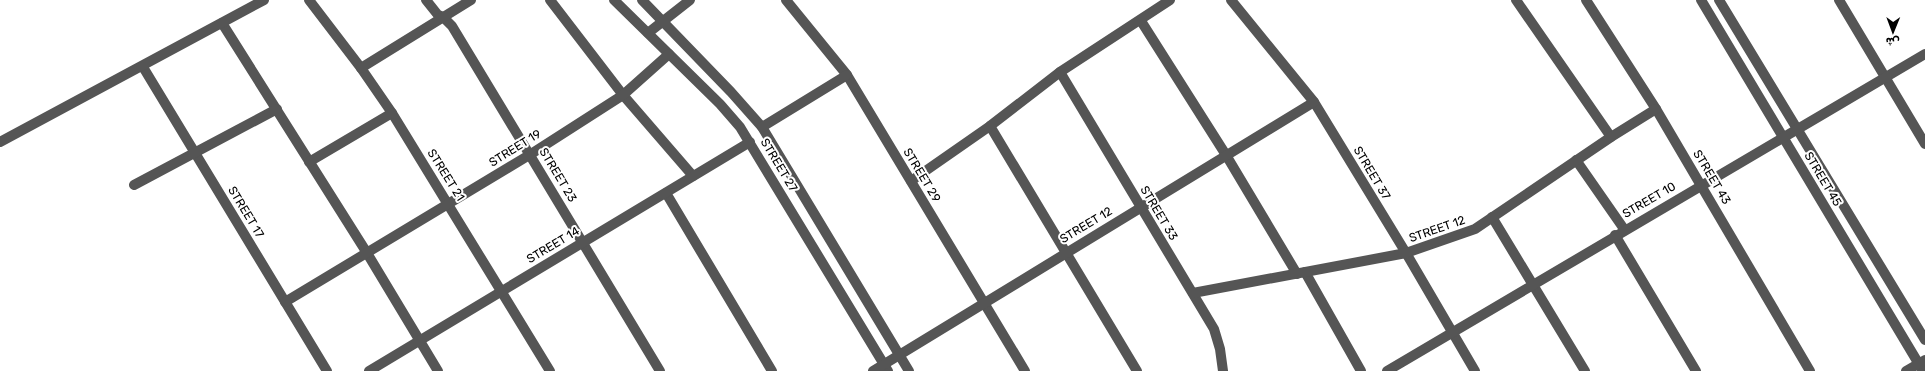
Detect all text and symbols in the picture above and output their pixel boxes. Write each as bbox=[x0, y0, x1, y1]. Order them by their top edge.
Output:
north arrow bbox=[1873, 12, 1913, 52]
text: ش bbox=[1886, 35, 1900, 48]
street label: STREET 19 bbox=[486, 127, 544, 169]
street label: STREET 27 bbox=[758, 136, 800, 194]
street label: STREET 37 bbox=[1351, 144, 1393, 202]
street label: STREET 23 bbox=[536, 145, 580, 205]
street label: STREET 29 bbox=[900, 145, 944, 205]
street label: STREET 21 bbox=[425, 146, 467, 204]
street label: STREET 43 bbox=[1690, 147, 1734, 207]
street label: STREET 45 bbox=[1801, 149, 1845, 209]
street label: STREET 10 bbox=[1620, 179, 1678, 221]
street label: STREET 33 bbox=[1137, 183, 1181, 243]
street label: STREET 17 bbox=[225, 184, 267, 240]
street label: STREET 12 bbox=[1057, 204, 1115, 246]
street label: STREET 12 bbox=[1407, 213, 1467, 245]
street label: STREET 14 bbox=[524, 224, 582, 266]

